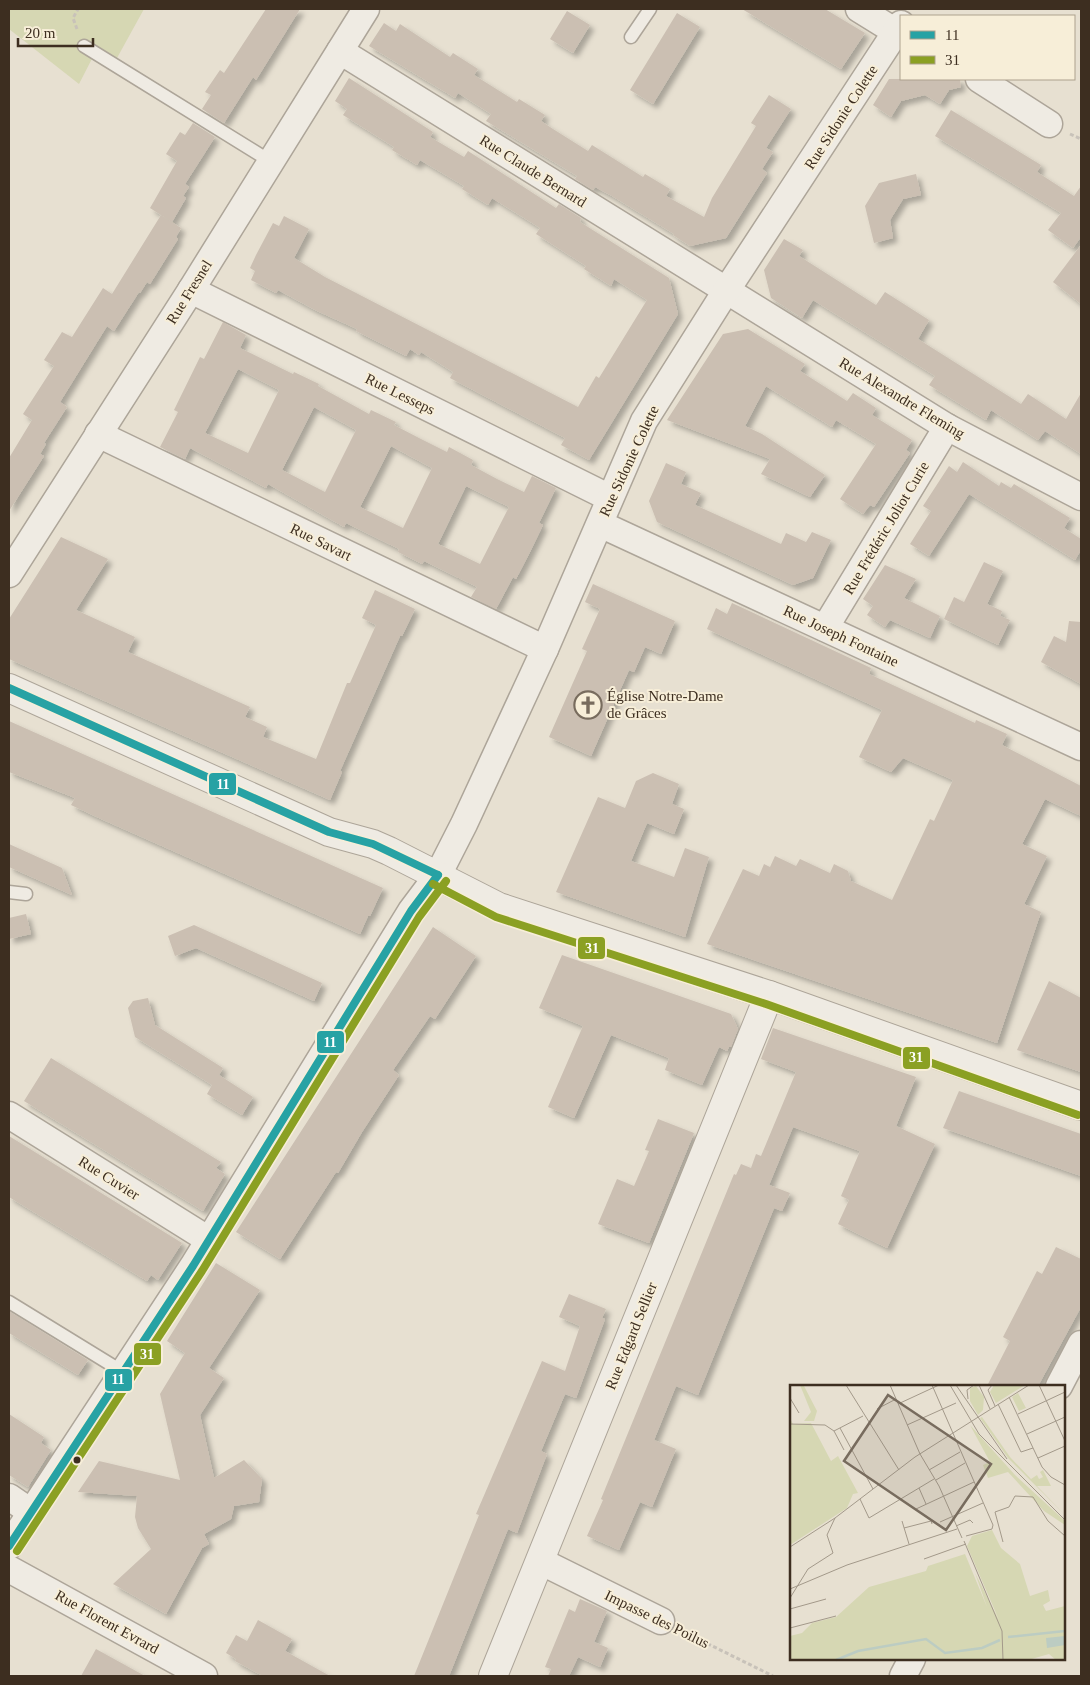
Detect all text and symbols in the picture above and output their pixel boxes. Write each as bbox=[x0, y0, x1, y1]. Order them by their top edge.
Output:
scale bar bbox=[18, 15, 92, 47]
legend bbox=[900, 15, 1075, 80]
text: 20 m bbox=[25, 25, 56, 41]
text: 11 bbox=[945, 27, 959, 43]
text: 31 bbox=[945, 52, 960, 68]
street label: Rue Sidonie Colette bbox=[801, 62, 881, 172]
street label: Rue Claude Bernard bbox=[477, 132, 590, 210]
street label: Rue Fresnel bbox=[163, 257, 215, 327]
street label: Rue Alexandre Fleming bbox=[836, 354, 968, 442]
street label: Rue Lesseps bbox=[363, 370, 438, 418]
street label: Rue Sidonie Colette bbox=[596, 403, 662, 519]
street label: Rue Frédéric Joliot Curie bbox=[840, 458, 932, 597]
street label: Rue Savart bbox=[288, 520, 355, 564]
street label: Rue Joseph Fontaine bbox=[781, 602, 901, 670]
place label: Église Notre-Dame de Grâces bbox=[607, 688, 724, 721]
church icon: Église Notre-Dame de Grâces bbox=[573, 690, 603, 720]
line badge: 11 bbox=[208, 772, 237, 796]
text: 11 bbox=[216, 777, 230, 792]
line badge: 31 bbox=[577, 936, 606, 960]
text: 31 bbox=[585, 941, 599, 956]
line badge: 11 bbox=[316, 1030, 345, 1054]
text: 11 bbox=[323, 1035, 337, 1050]
line badge: 31 bbox=[902, 1046, 931, 1070]
text: 31 bbox=[909, 1050, 923, 1065]
street label: Rue Cuvier bbox=[76, 1153, 142, 1203]
street label: Rue Edgard Sellier bbox=[602, 1280, 660, 1392]
line badge: 31 bbox=[133, 1342, 162, 1366]
text: 31 bbox=[140, 1347, 154, 1362]
line badge: 11 bbox=[104, 1368, 133, 1392]
text: 11 bbox=[111, 1372, 125, 1387]
inset map bbox=[790, 1385, 1065, 1660]
unlabelled marker bbox=[72, 1455, 82, 1465]
street label: Rue Florent Evrard bbox=[52, 1587, 162, 1657]
street label: Impasse des Poilus bbox=[602, 1587, 712, 1651]

